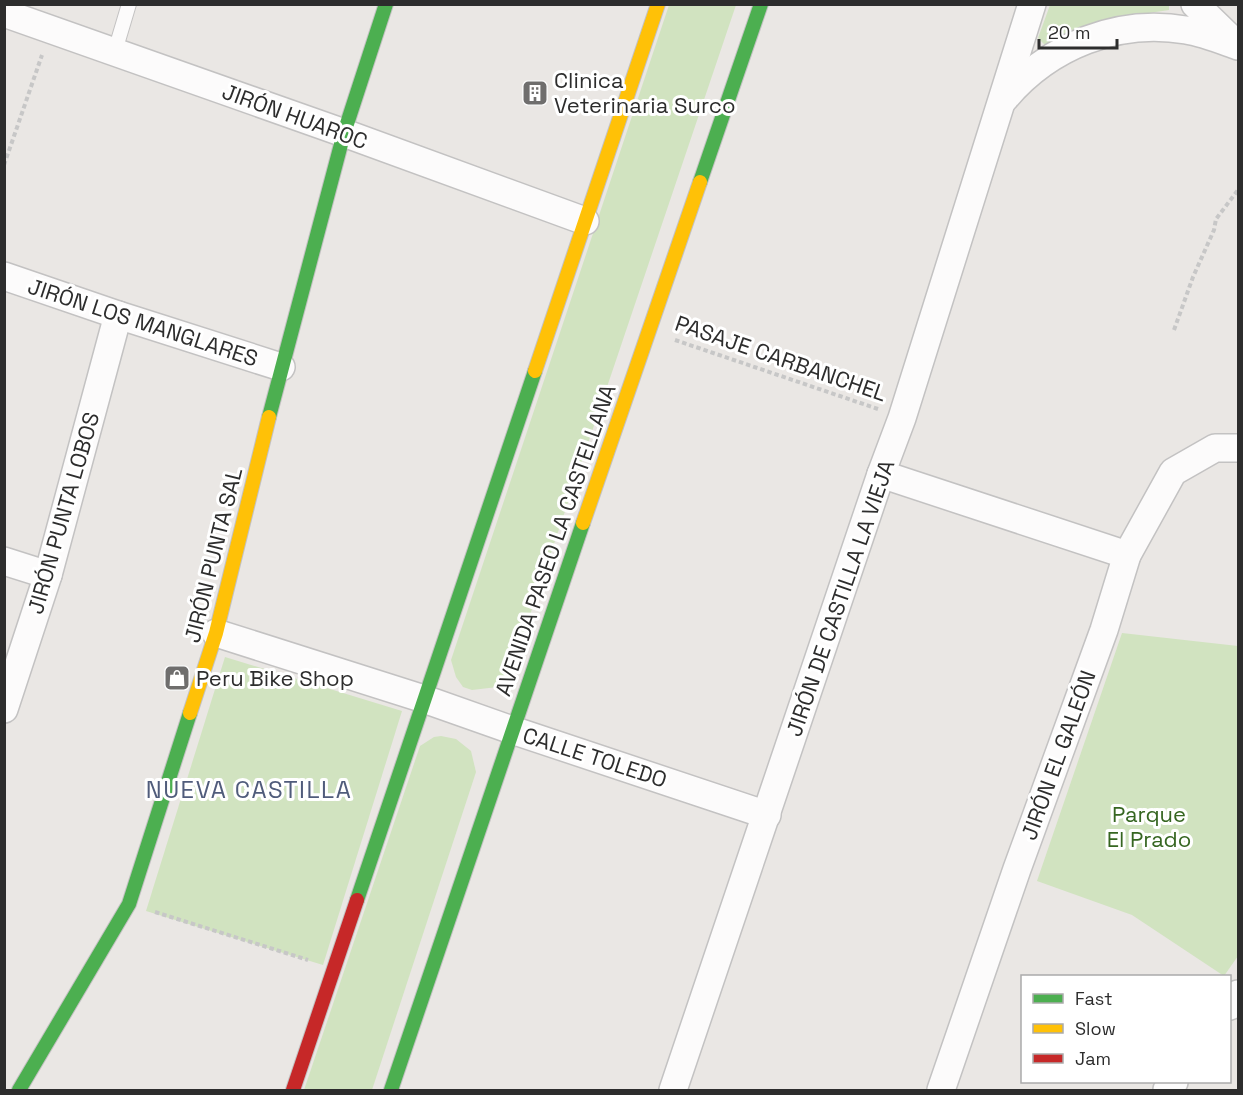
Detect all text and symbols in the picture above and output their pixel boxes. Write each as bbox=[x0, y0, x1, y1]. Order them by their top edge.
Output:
scale bar bbox=[1039, 12, 1117, 50]
text: 20 m bbox=[1048, 21, 1091, 44]
place label: Clinica Veterinaria Surco bbox=[554, 66, 736, 119]
street label: JIRÓN HUAROC bbox=[218, 77, 372, 155]
building icon: Clinica Veterinaria Surco bbox=[520, 78, 550, 108]
street label: JIRÓN LOS MANGLARES bbox=[24, 272, 262, 372]
street label: PASAJE CARBANCHEL bbox=[672, 309, 890, 407]
street label: AVENIDA PASEO LA CASTELLANA bbox=[488, 380, 622, 700]
street label: JIRÓN PUNTA LOBOS bbox=[21, 409, 105, 617]
street label: JIRÓN DE CASTILLA LA VIEJA bbox=[779, 456, 901, 740]
street label: JIRÓN PUNTA SAL bbox=[178, 464, 248, 646]
shop icon: Peru Bike Shop bbox=[162, 663, 192, 693]
place label: Peru Bike Shop bbox=[196, 664, 354, 692]
street label: JIRÓN EL GALEÓN bbox=[1014, 666, 1102, 844]
street label: CALLE TOLEDO bbox=[519, 721, 671, 793]
district label: NUEVA CASTILLA bbox=[146, 774, 352, 805]
park label: Parque El Prado bbox=[1107, 800, 1191, 853]
legend bbox=[1021, 975, 1231, 1083]
text: Fast bbox=[1075, 987, 1112, 1010]
text: Slow bbox=[1075, 1017, 1116, 1040]
text: Jam bbox=[1075, 1047, 1111, 1070]

